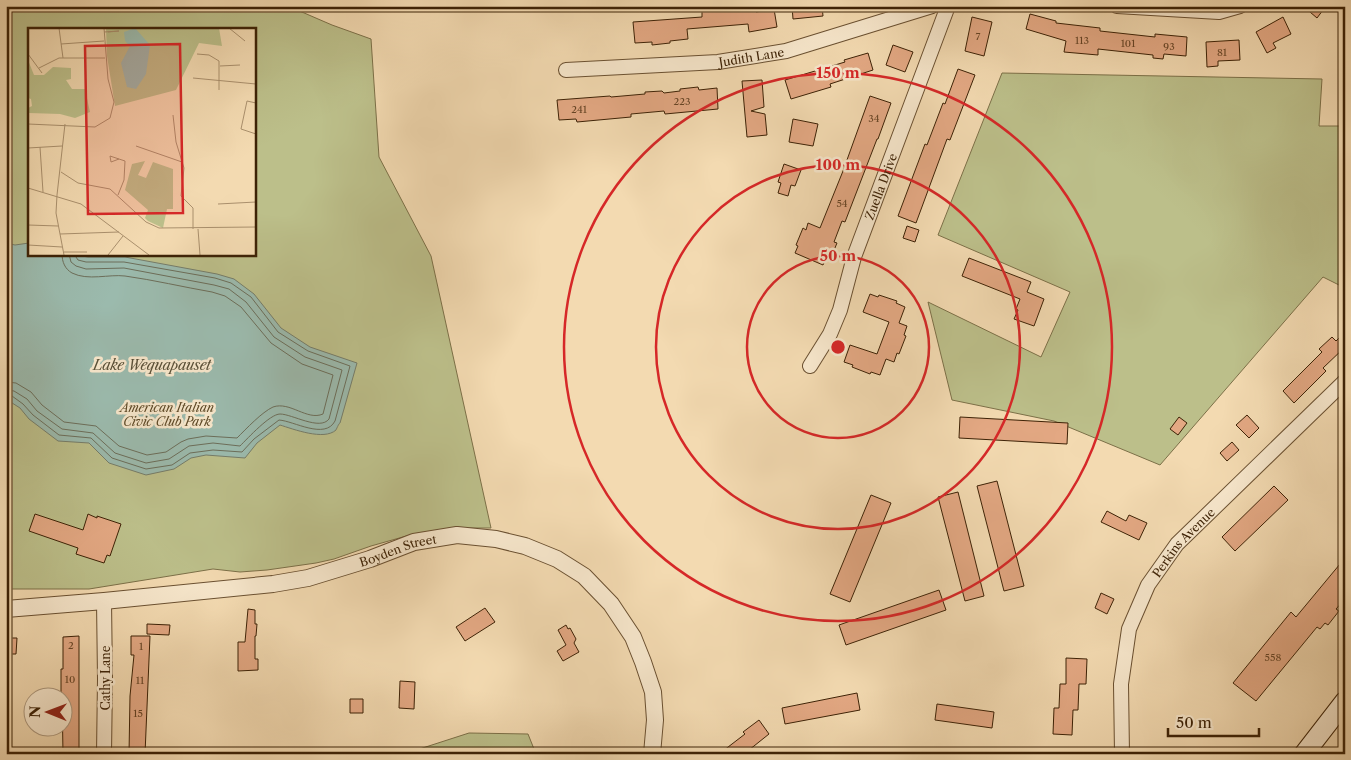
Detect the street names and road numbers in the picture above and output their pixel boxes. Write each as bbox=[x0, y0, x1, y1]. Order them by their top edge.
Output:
street label: Judith Lane bbox=[716, 44, 785, 70]
street label: Zuella Drive bbox=[861, 151, 900, 222]
street label: Perkins Avenue bbox=[1148, 504, 1218, 580]
street label: Boyden Street bbox=[357, 531, 438, 569]
street label: Cathy Lane bbox=[98, 645, 113, 710]

